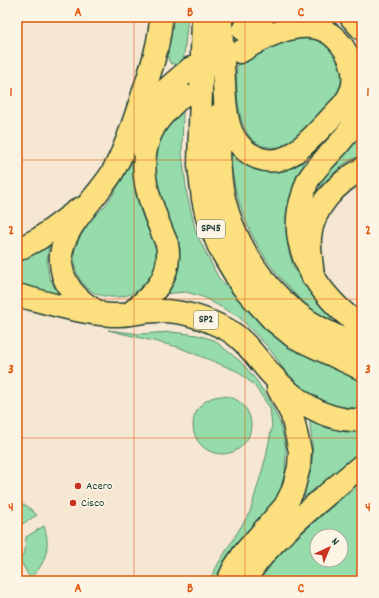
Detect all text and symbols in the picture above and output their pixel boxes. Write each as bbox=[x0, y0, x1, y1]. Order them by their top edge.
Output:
text: A bbox=[74, 4, 82, 23]
text: B bbox=[187, 4, 193, 23]
text: C bbox=[298, 4, 305, 23]
text: 1 bbox=[10, 84, 13, 103]
text: 1 bbox=[367, 84, 370, 103]
road number: SP45 bbox=[197, 220, 225, 238]
text: 2 bbox=[8, 222, 14, 241]
text: 2 bbox=[365, 222, 371, 241]
road number: SP2 bbox=[194, 311, 218, 329]
text: 3 bbox=[8, 361, 14, 380]
text: 3 bbox=[365, 361, 371, 380]
place label: Acero bbox=[86, 478, 112, 495]
marker: Acero bbox=[73, 481, 83, 491]
place label: Cisco bbox=[81, 495, 104, 512]
marker: Cisco bbox=[68, 498, 78, 508]
text: 4 bbox=[8, 499, 14, 518]
text: 4 bbox=[365, 499, 371, 518]
north arrow bbox=[309, 528, 349, 568]
text: N bbox=[327, 535, 342, 550]
text: A bbox=[74, 580, 82, 598]
text: B bbox=[187, 580, 193, 598]
text: C bbox=[298, 580, 305, 598]

